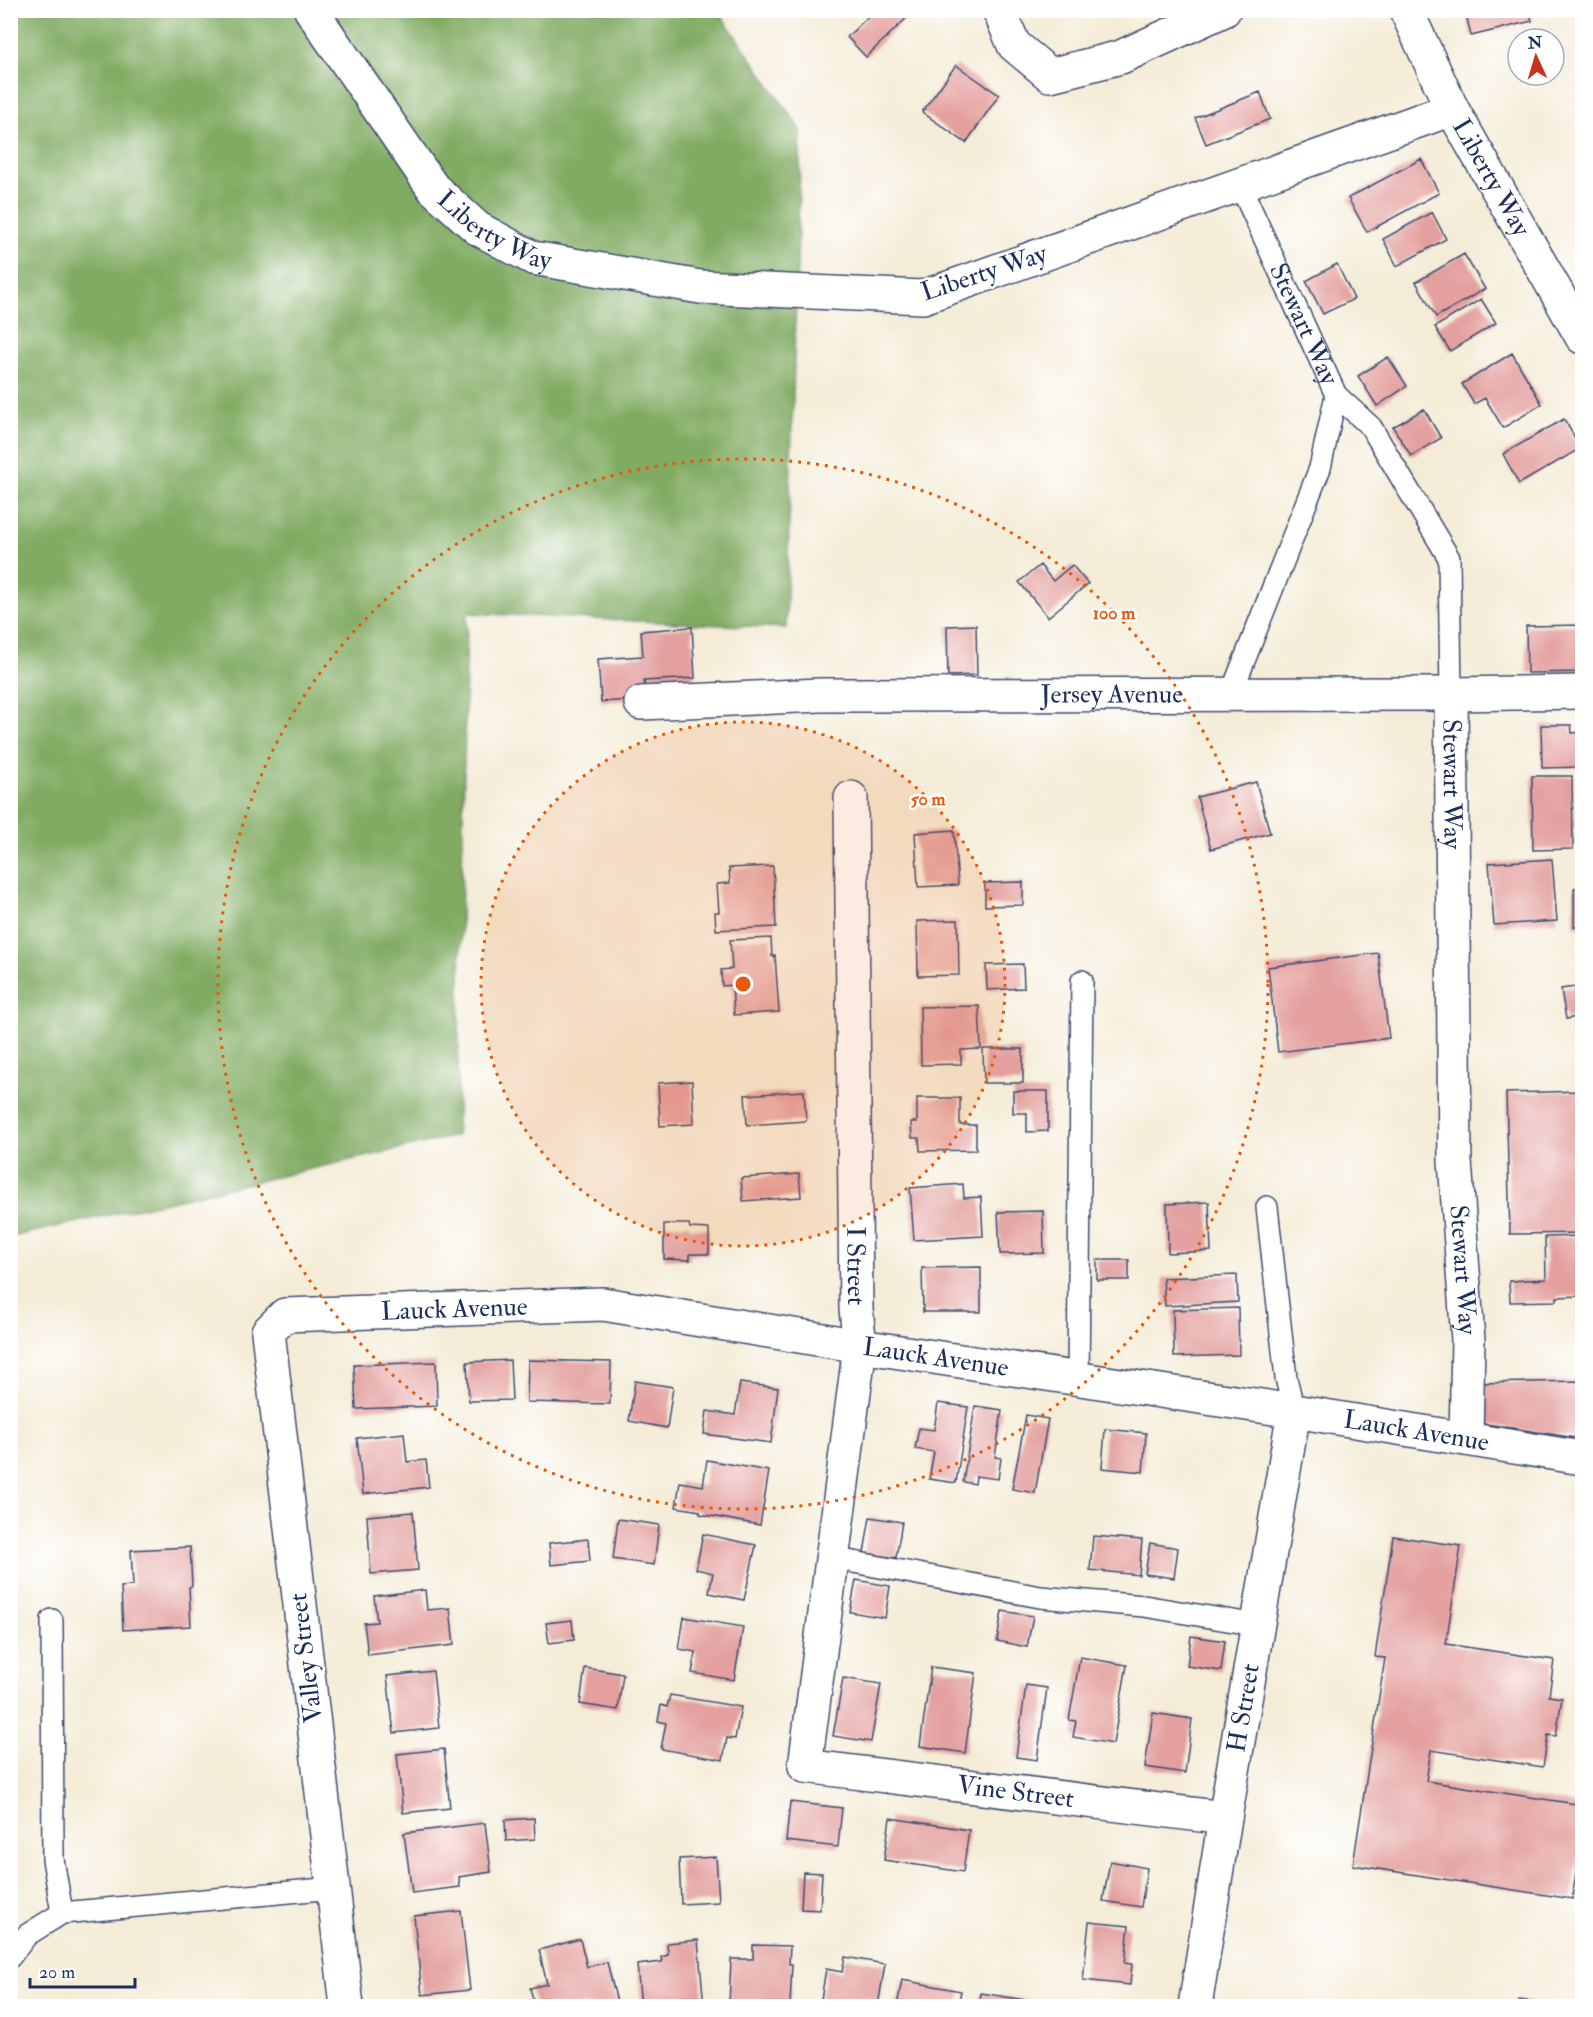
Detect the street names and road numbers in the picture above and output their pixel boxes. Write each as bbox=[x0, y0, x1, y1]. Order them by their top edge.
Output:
street label: Liberty Way bbox=[1445, 113, 1538, 243]
street label: Liberty Way bbox=[430, 184, 554, 277]
street label: Liberty Way bbox=[917, 237, 1051, 308]
street label: Stewart Way bbox=[1262, 258, 1345, 390]
street label: Jersey Avenue bbox=[1039, 678, 1183, 711]
street label: Stewart Way bbox=[1435, 719, 1468, 850]
street label: Stewart Way bbox=[1442, 1204, 1484, 1336]
street label: I Street bbox=[839, 1226, 872, 1305]
street label: Lauck Avenue bbox=[380, 1291, 528, 1328]
street label: Lauck Avenue bbox=[861, 1331, 1011, 1384]
street label: Lauck Avenue bbox=[1341, 1403, 1491, 1459]
street label: Valley Street bbox=[282, 1591, 330, 1725]
street label: H Street bbox=[1220, 1661, 1267, 1755]
street label: Vine Street bbox=[955, 1769, 1076, 1815]

